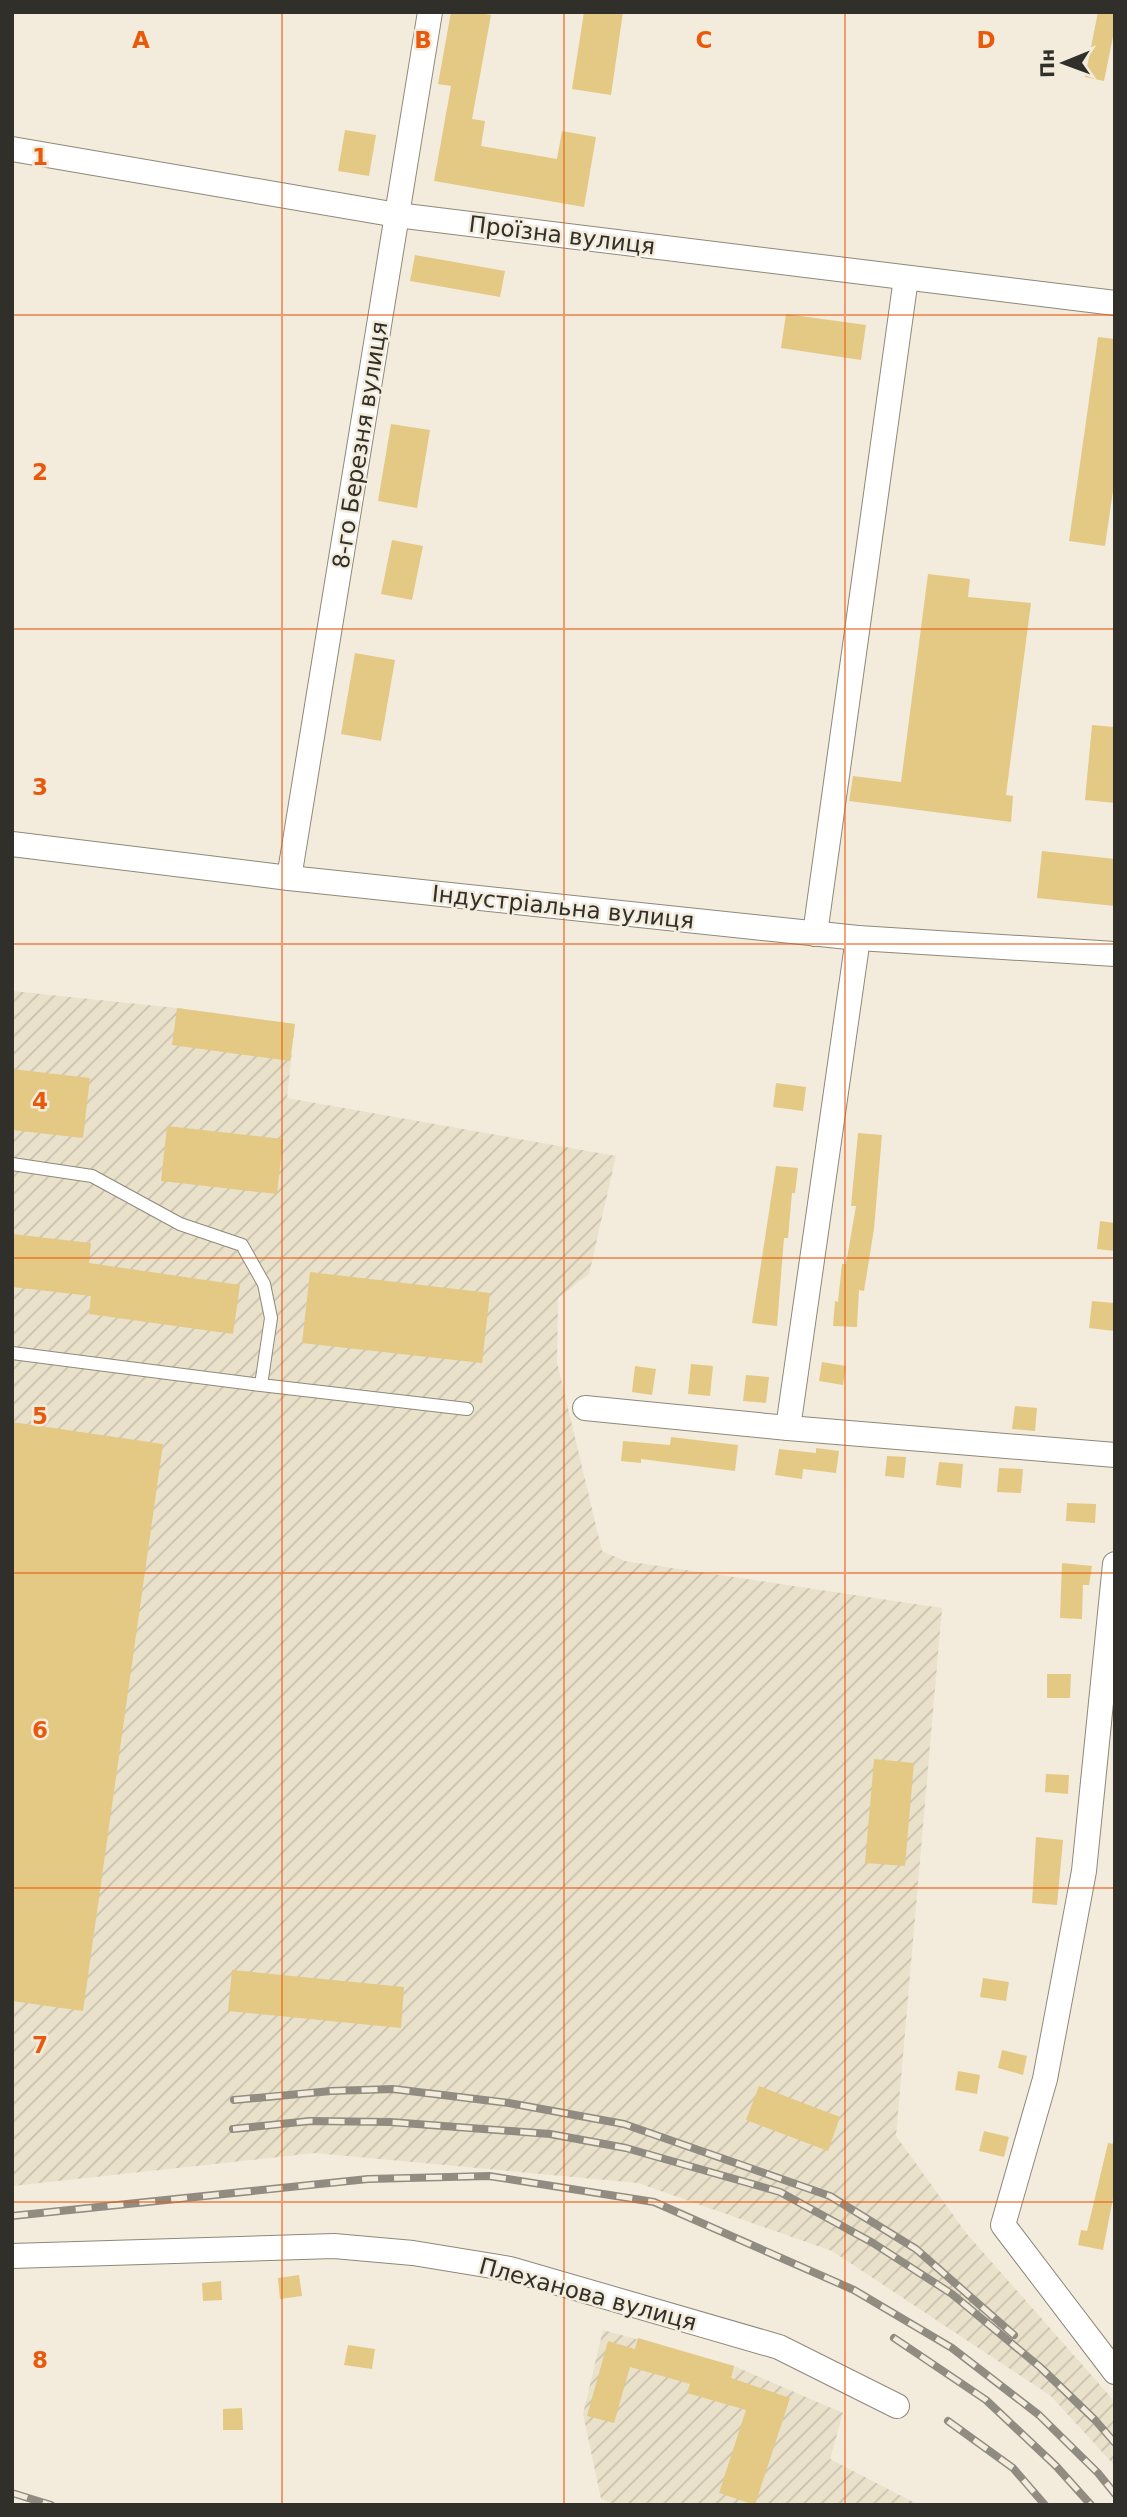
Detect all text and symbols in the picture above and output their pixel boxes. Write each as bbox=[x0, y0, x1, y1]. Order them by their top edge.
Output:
text: A bbox=[132, 27, 150, 53]
text: B bbox=[414, 27, 432, 53]
text: C bbox=[696, 27, 712, 53]
text: D bbox=[976, 27, 996, 53]
north arrow bbox=[1029, 28, 1099, 98]
text: Пн bbox=[1036, 49, 1058, 78]
text: 1 bbox=[32, 144, 48, 170]
street label: Проїзна вулиця bbox=[467, 211, 657, 259]
street label: 8-го Березня вулиця bbox=[328, 320, 392, 570]
text: 2 bbox=[32, 459, 48, 485]
text: 3 bbox=[32, 774, 48, 800]
street label: Індустріальна вулиця bbox=[431, 880, 695, 934]
text: 4 bbox=[32, 1088, 48, 1114]
text: 5 bbox=[32, 1403, 48, 1429]
text: 6 bbox=[32, 1717, 48, 1743]
text: 7 bbox=[32, 2032, 48, 2058]
street label: Плеханова вулиця bbox=[476, 2252, 700, 2336]
text: 8 bbox=[32, 2347, 48, 2373]

